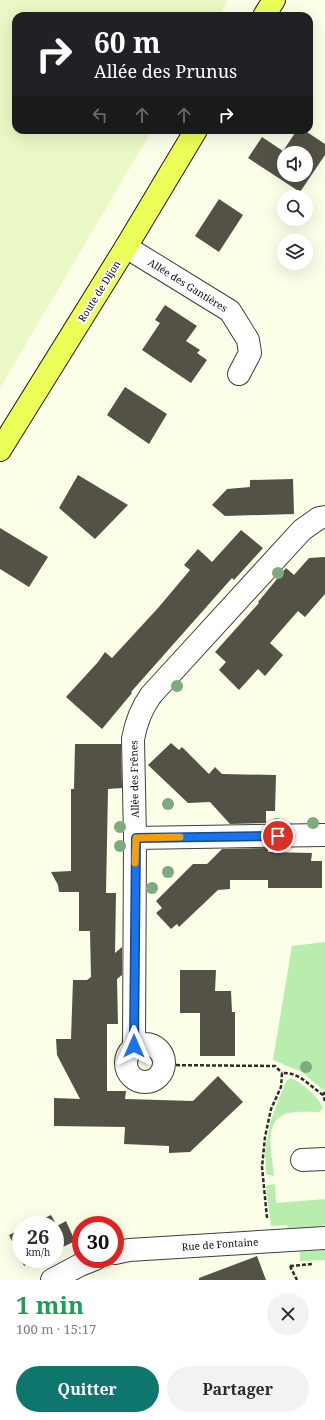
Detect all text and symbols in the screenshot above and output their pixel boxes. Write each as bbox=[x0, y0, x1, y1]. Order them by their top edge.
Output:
text: 60 m bbox=[94, 23, 161, 61]
icon: right bbox=[28, 28, 80, 80]
text: Allée des Prunus bbox=[94, 59, 237, 83]
icon: left bbox=[89, 104, 111, 126]
icon: ahead bbox=[131, 104, 153, 126]
icon: ahead bbox=[173, 104, 195, 126]
icon: right bbox=[215, 104, 237, 126]
map controls bbox=[277, 146, 313, 270]
button: sound bbox=[277, 146, 313, 182]
button: search bbox=[277, 190, 313, 226]
button: layers bbox=[277, 234, 313, 270]
street label: Allée des Gantières bbox=[146, 255, 231, 315]
street label: Route de Dijon bbox=[75, 257, 124, 324]
street label: Allée des Frênes bbox=[126, 740, 142, 818]
pin bbox=[261, 819, 295, 853]
icon: arrive bbox=[267, 825, 289, 847]
position arrow bbox=[113, 1025, 155, 1067]
speed limit sign: 30 bbox=[72, 1216, 124, 1268]
text: 26 bbox=[27, 1223, 49, 1250]
street label: Rue de Fontaine bbox=[181, 1234, 259, 1254]
text: km/h bbox=[26, 1245, 50, 1259]
text: 1 min bbox=[16, 1288, 84, 1321]
button: close bbox=[267, 1293, 309, 1335]
text: 100 m · 15:17 bbox=[16, 1320, 96, 1338]
button: Quitter bbox=[16, 1366, 159, 1412]
button: Partager bbox=[167, 1366, 309, 1412]

